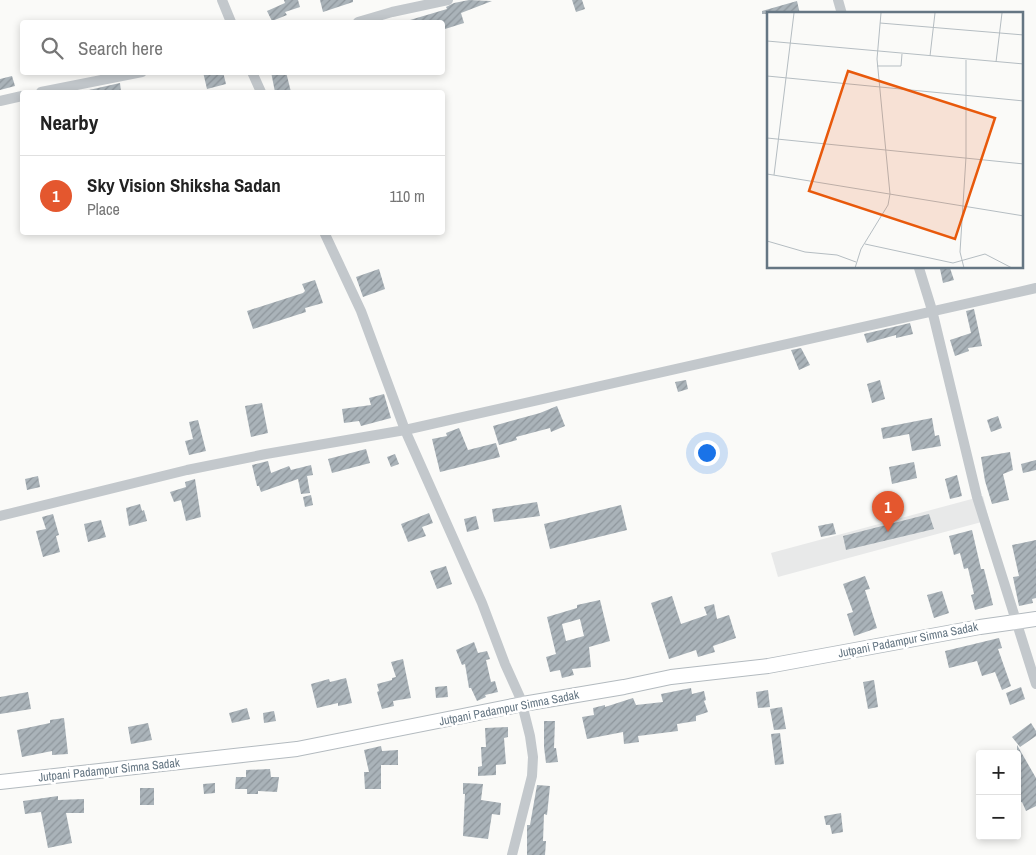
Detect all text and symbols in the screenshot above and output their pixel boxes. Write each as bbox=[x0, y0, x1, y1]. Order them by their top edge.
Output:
inset map bbox=[767, 12, 1024, 269]
search box bbox=[20, 20, 445, 75]
icon: search bbox=[38, 34, 66, 62]
text: Search here bbox=[78, 35, 163, 61]
text: Nearby bbox=[40, 108, 98, 137]
text: Sky Vision Shiksha Sadan bbox=[87, 172, 281, 198]
text: 1 bbox=[52, 185, 60, 207]
text: 110 m bbox=[389, 185, 425, 207]
text: Place bbox=[87, 198, 120, 220]
your location bbox=[694, 440, 720, 466]
pin: 1 bbox=[872, 491, 904, 532]
street label: Jutpani Padampur Simna Sadak bbox=[837, 619, 979, 661]
street label: Jutpani Padampur Simna Sadak bbox=[438, 687, 580, 729]
map controls bbox=[976, 750, 1021, 840]
button: + bbox=[976, 750, 1021, 795]
street label: Jutpani Padampur Simna Sadak bbox=[37, 755, 181, 785]
button: − bbox=[976, 795, 1021, 840]

